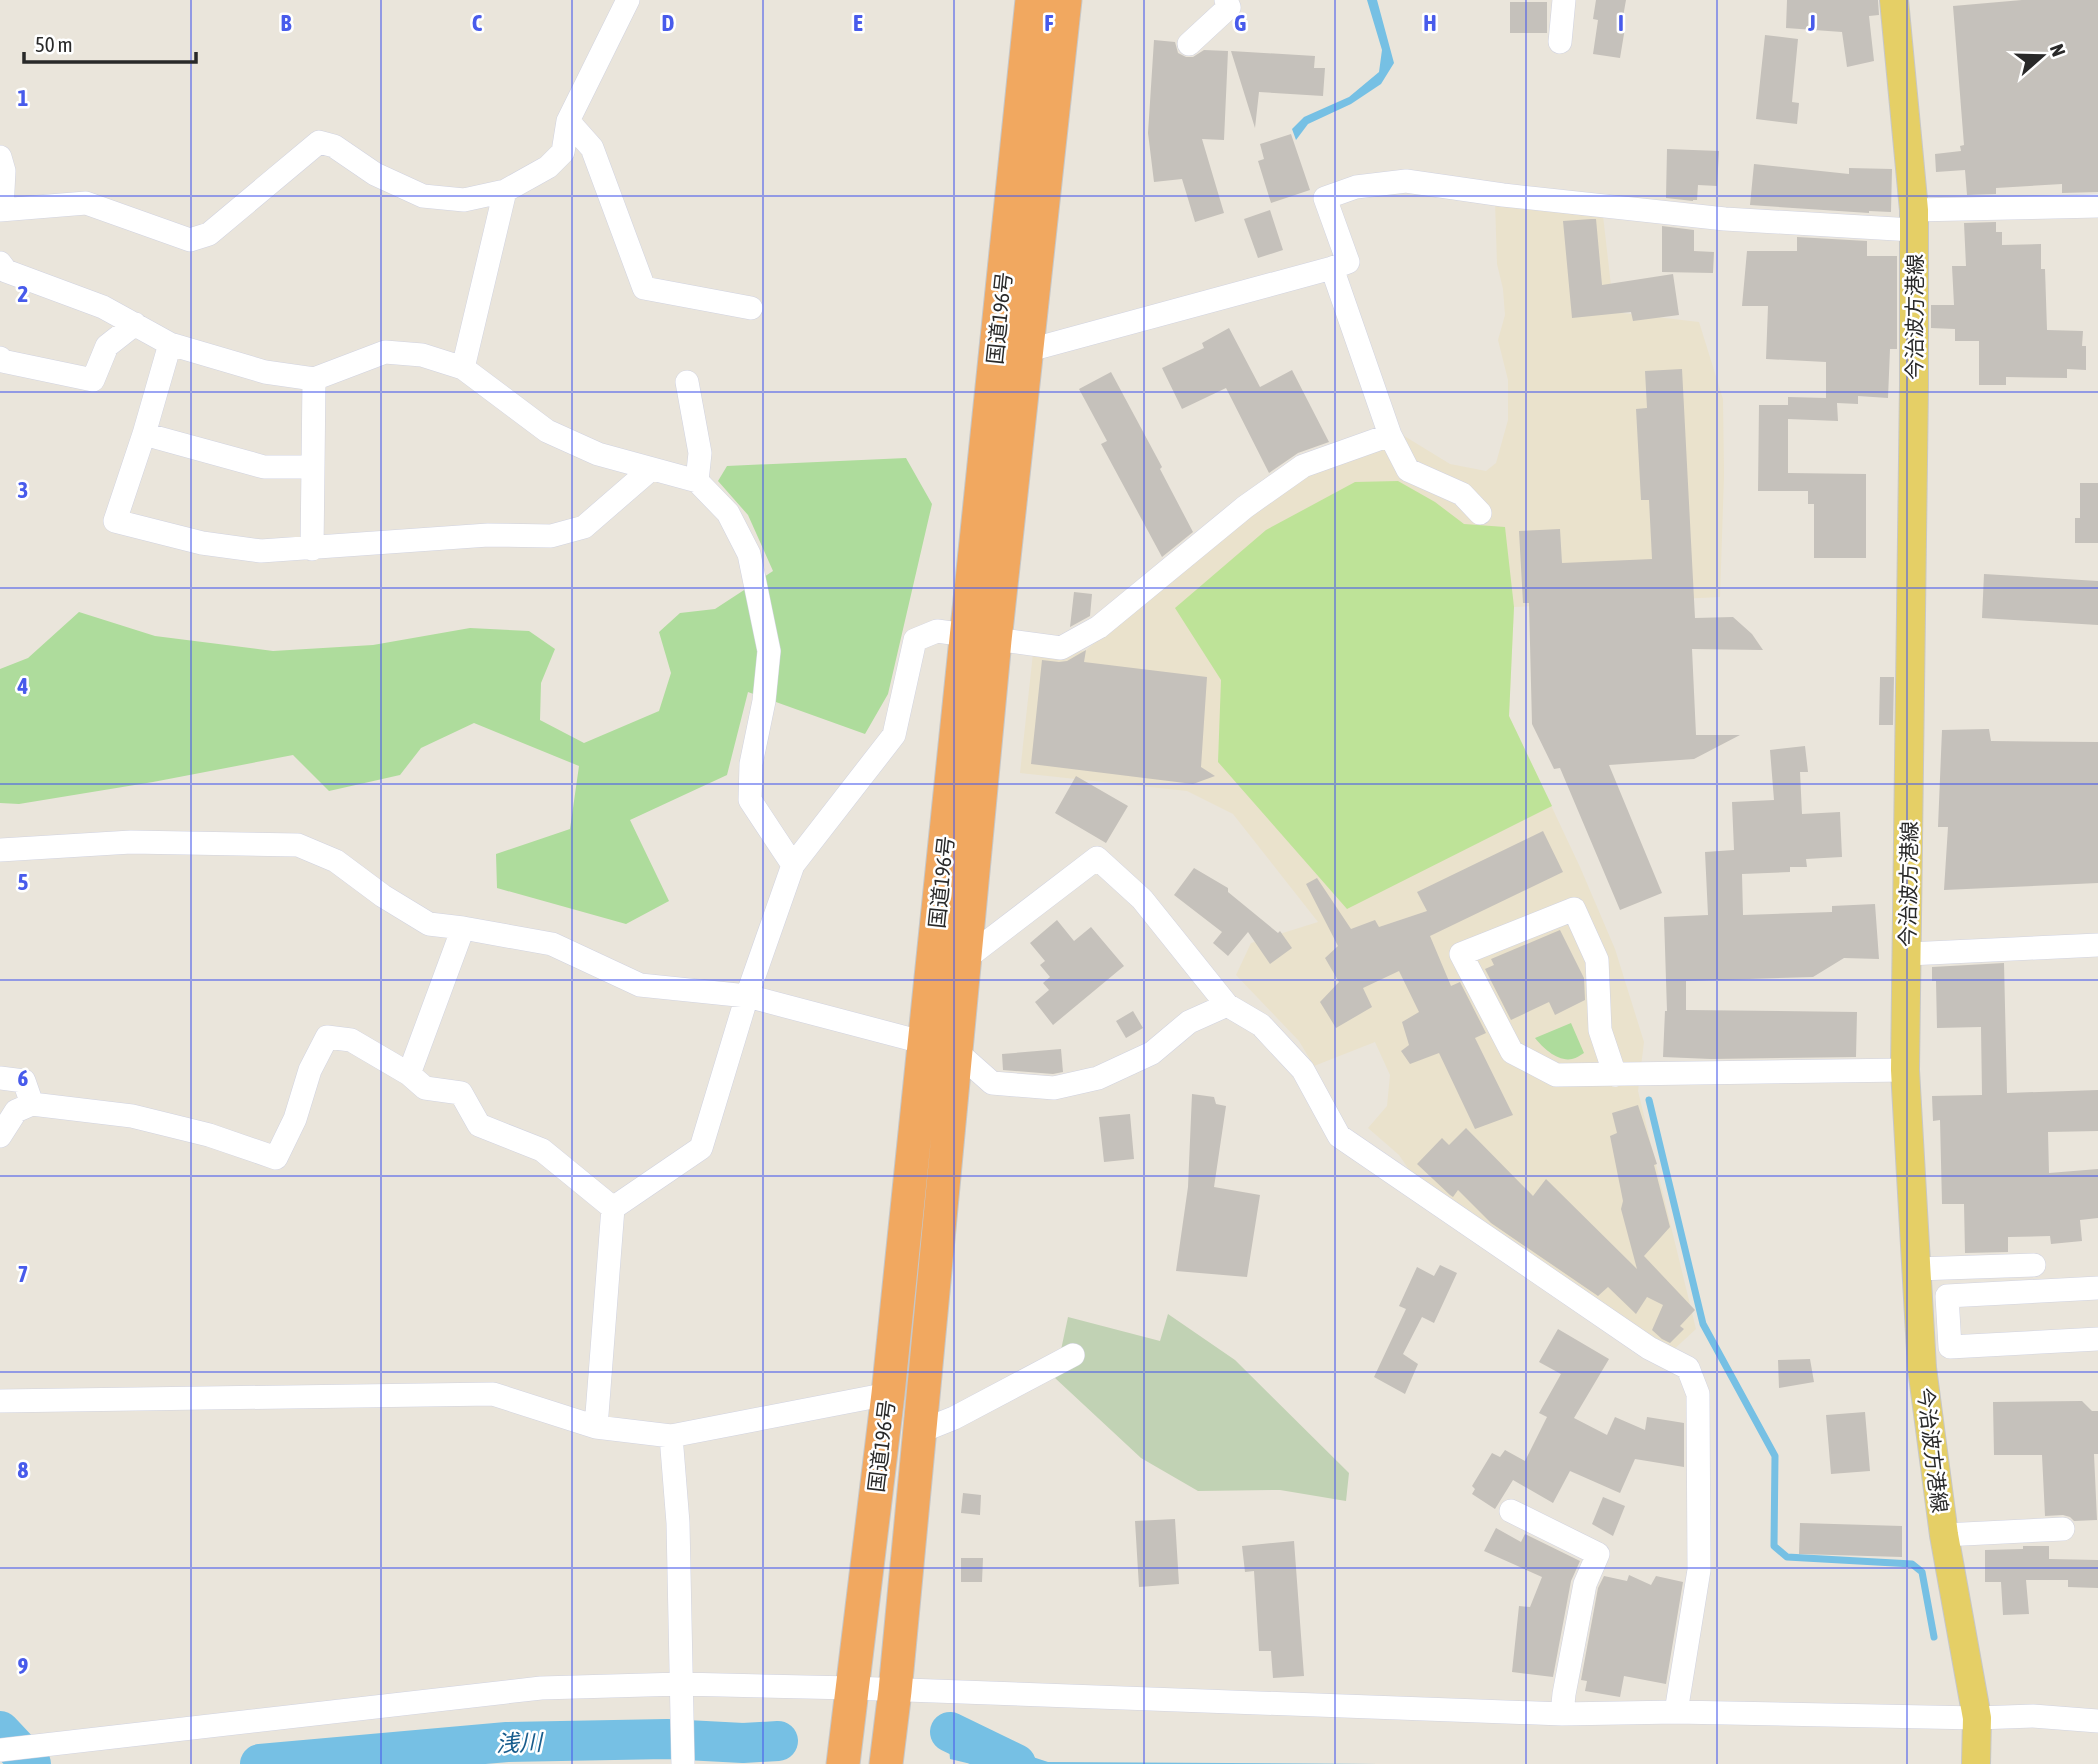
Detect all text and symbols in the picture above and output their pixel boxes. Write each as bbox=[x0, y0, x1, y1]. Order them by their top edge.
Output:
text: B bbox=[281, 10, 292, 36]
text: C bbox=[472, 10, 483, 36]
text: D bbox=[662, 10, 675, 36]
text: E bbox=[853, 10, 863, 36]
text: F bbox=[1044, 10, 1054, 36]
text: G bbox=[1234, 10, 1246, 36]
text: H bbox=[1423, 10, 1437, 36]
text: I bbox=[1618, 10, 1624, 36]
text: J bbox=[1807, 10, 1816, 36]
scale bar bbox=[24, 21, 196, 65]
north arrow bbox=[2007, 21, 2077, 91]
text: 50 m bbox=[35, 32, 73, 56]
text: N bbox=[2046, 41, 2070, 59]
text: 1 bbox=[18, 85, 29, 111]
street label: 今治波方港線 bbox=[1902, 254, 1926, 380]
street label: 国道196号 bbox=[982, 271, 1016, 365]
text: 2 bbox=[18, 281, 28, 307]
text: 3 bbox=[18, 477, 28, 503]
text: 4 bbox=[17, 673, 29, 699]
street label: 今治波方港線 bbox=[1895, 821, 1921, 947]
street label: 国道196号 bbox=[924, 835, 958, 929]
text: 5 bbox=[18, 869, 29, 895]
text: 6 bbox=[18, 1065, 29, 1091]
text: 7 bbox=[18, 1261, 28, 1287]
street label: 今治波方港線 bbox=[1913, 1386, 1953, 1514]
street label: 国道196号 bbox=[863, 1399, 899, 1493]
text: 8 bbox=[18, 1457, 29, 1483]
text: 9 bbox=[18, 1653, 29, 1679]
water label: 浅川 bbox=[496, 1729, 545, 1757]

